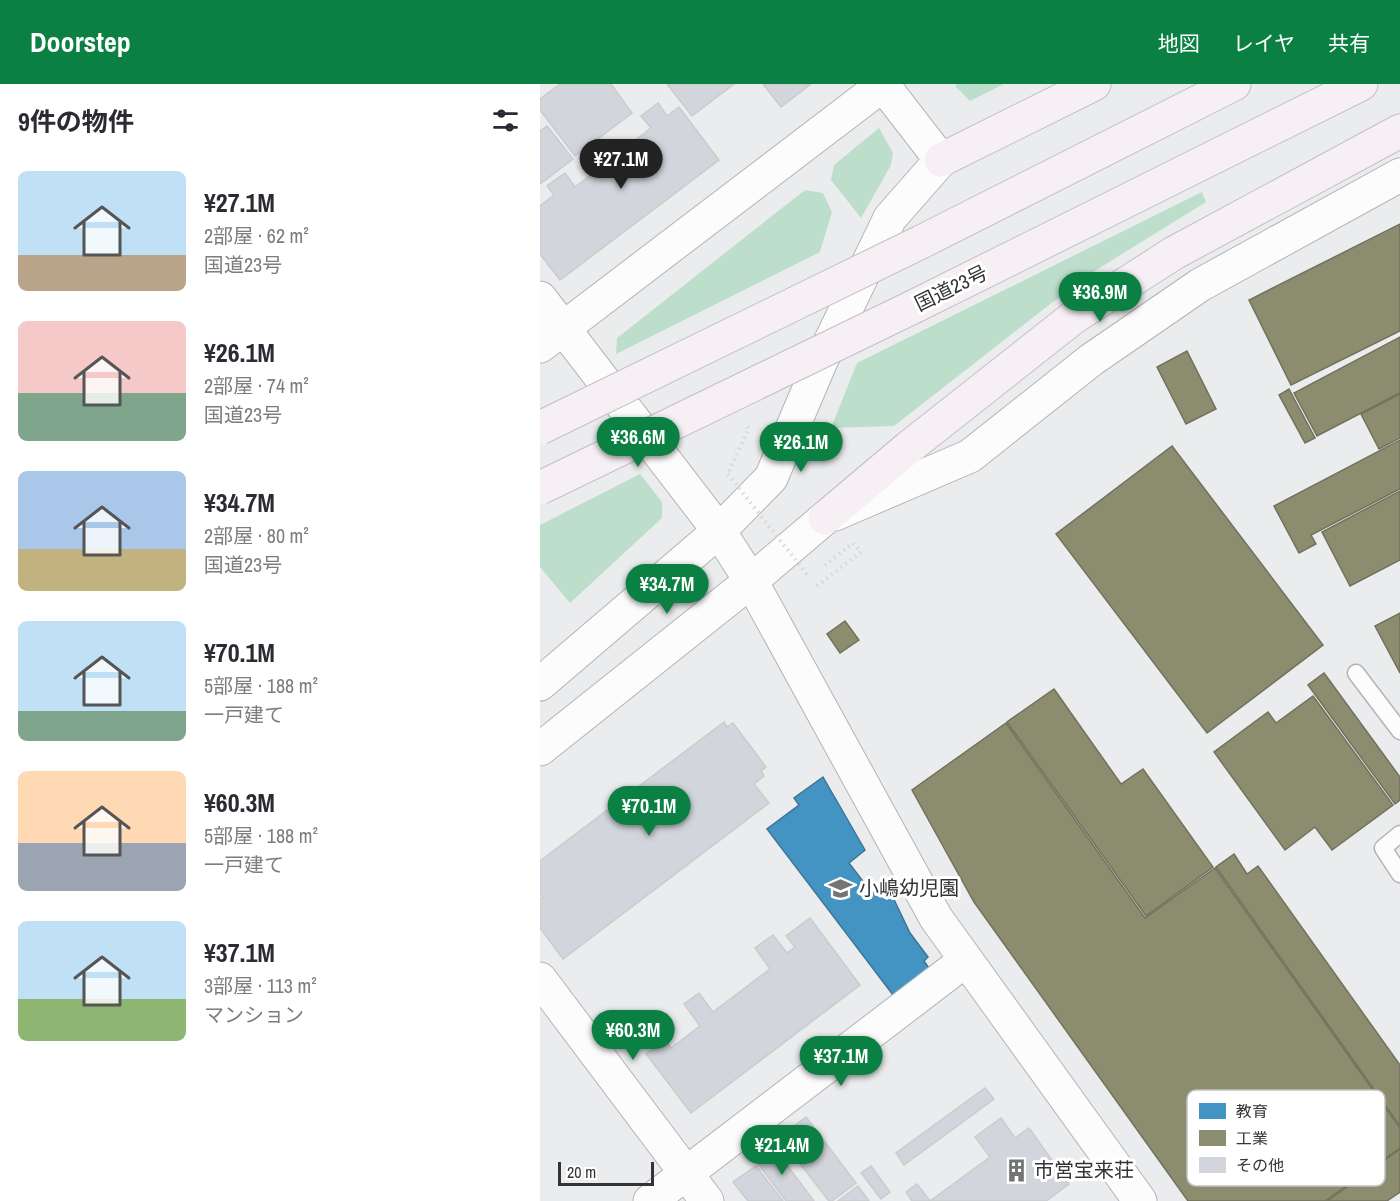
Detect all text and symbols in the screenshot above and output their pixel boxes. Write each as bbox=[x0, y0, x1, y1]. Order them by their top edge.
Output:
text: Doorstep bbox=[30, 23, 131, 61]
text: 地図 bbox=[1158, 29, 1200, 58]
text: レイヤ bbox=[1233, 29, 1295, 58]
text: 共有 bbox=[1328, 29, 1370, 58]
text: 9件の物件 bbox=[18, 104, 134, 139]
icon: filters bbox=[489, 104, 522, 137]
pin: ¥27.1M bbox=[572, 139, 670, 190]
text: ¥27.1M bbox=[594, 145, 648, 172]
text: ¥27.1M bbox=[204, 185, 275, 220]
icon: home bbox=[66, 195, 138, 267]
text: 2部屋 · 62 m² bbox=[204, 222, 309, 249]
text: 国道23号 bbox=[204, 251, 282, 278]
street label: 国道23号 bbox=[910, 258, 992, 317]
pin: ¥36.9M bbox=[1051, 272, 1149, 323]
text: ¥36.9M bbox=[1073, 278, 1127, 305]
text: ¥26.1M bbox=[204, 335, 275, 370]
icon: home bbox=[66, 345, 138, 417]
text: 2部屋 · 74 m² bbox=[204, 372, 309, 399]
text: 国道23号 bbox=[204, 401, 282, 428]
pin: ¥36.6M bbox=[589, 417, 687, 468]
pin: ¥26.1M bbox=[752, 422, 850, 473]
text: ¥36.6M bbox=[611, 423, 665, 450]
text: ¥26.1M bbox=[774, 428, 828, 455]
text: ¥34.7M bbox=[204, 485, 275, 520]
icon: home bbox=[66, 495, 138, 567]
text: 2部屋 · 80 m² bbox=[204, 522, 309, 549]
text: 国道23号 bbox=[204, 551, 282, 578]
pin: ¥34.7M bbox=[618, 564, 716, 615]
text: ¥34.7M bbox=[640, 570, 694, 597]
text: ¥70.1M bbox=[204, 635, 275, 670]
icon: home bbox=[66, 645, 138, 717]
text: 5部屋 · 188 m² bbox=[204, 672, 318, 699]
text: 一戸建て bbox=[204, 701, 284, 728]
text: ¥60.3M bbox=[204, 785, 275, 820]
pin: ¥70.1M bbox=[600, 786, 698, 837]
text: ¥70.1M bbox=[622, 792, 676, 819]
icon: home bbox=[66, 795, 138, 867]
text: 5部屋 · 188 m² bbox=[204, 822, 318, 849]
text: 一戸建て bbox=[204, 851, 284, 878]
place label: 小嶋幼児園 bbox=[859, 874, 959, 901]
school or university icon: 小嶋幼児園 bbox=[828, 875, 854, 901]
text: ¥37.1M bbox=[204, 935, 275, 970]
icon: home bbox=[66, 945, 138, 1017]
text: 3部屋 · 113 m² bbox=[204, 972, 317, 999]
text: マンション bbox=[204, 1001, 304, 1028]
pin: ¥60.3M bbox=[584, 1010, 682, 1061]
text: ¥60.3M bbox=[606, 1016, 660, 1043]
pin: ¥37.1M bbox=[792, 1036, 890, 1087]
text: ¥37.1M bbox=[814, 1042, 868, 1069]
legend bbox=[1187, 1090, 1385, 1186]
text: 教育 bbox=[1236, 1100, 1268, 1122]
pin: ¥21.4M bbox=[733, 1125, 831, 1176]
text: 工業 bbox=[1236, 1127, 1268, 1149]
text: ¥21.4M bbox=[755, 1131, 809, 1158]
text: その他 bbox=[1236, 1154, 1284, 1176]
place label: 市営宝来荘 bbox=[1034, 1156, 1134, 1183]
building icon: 市営宝来荘 bbox=[1003, 1157, 1029, 1183]
scale bar bbox=[558, 1159, 654, 1186]
text: 20 m bbox=[567, 1161, 596, 1183]

